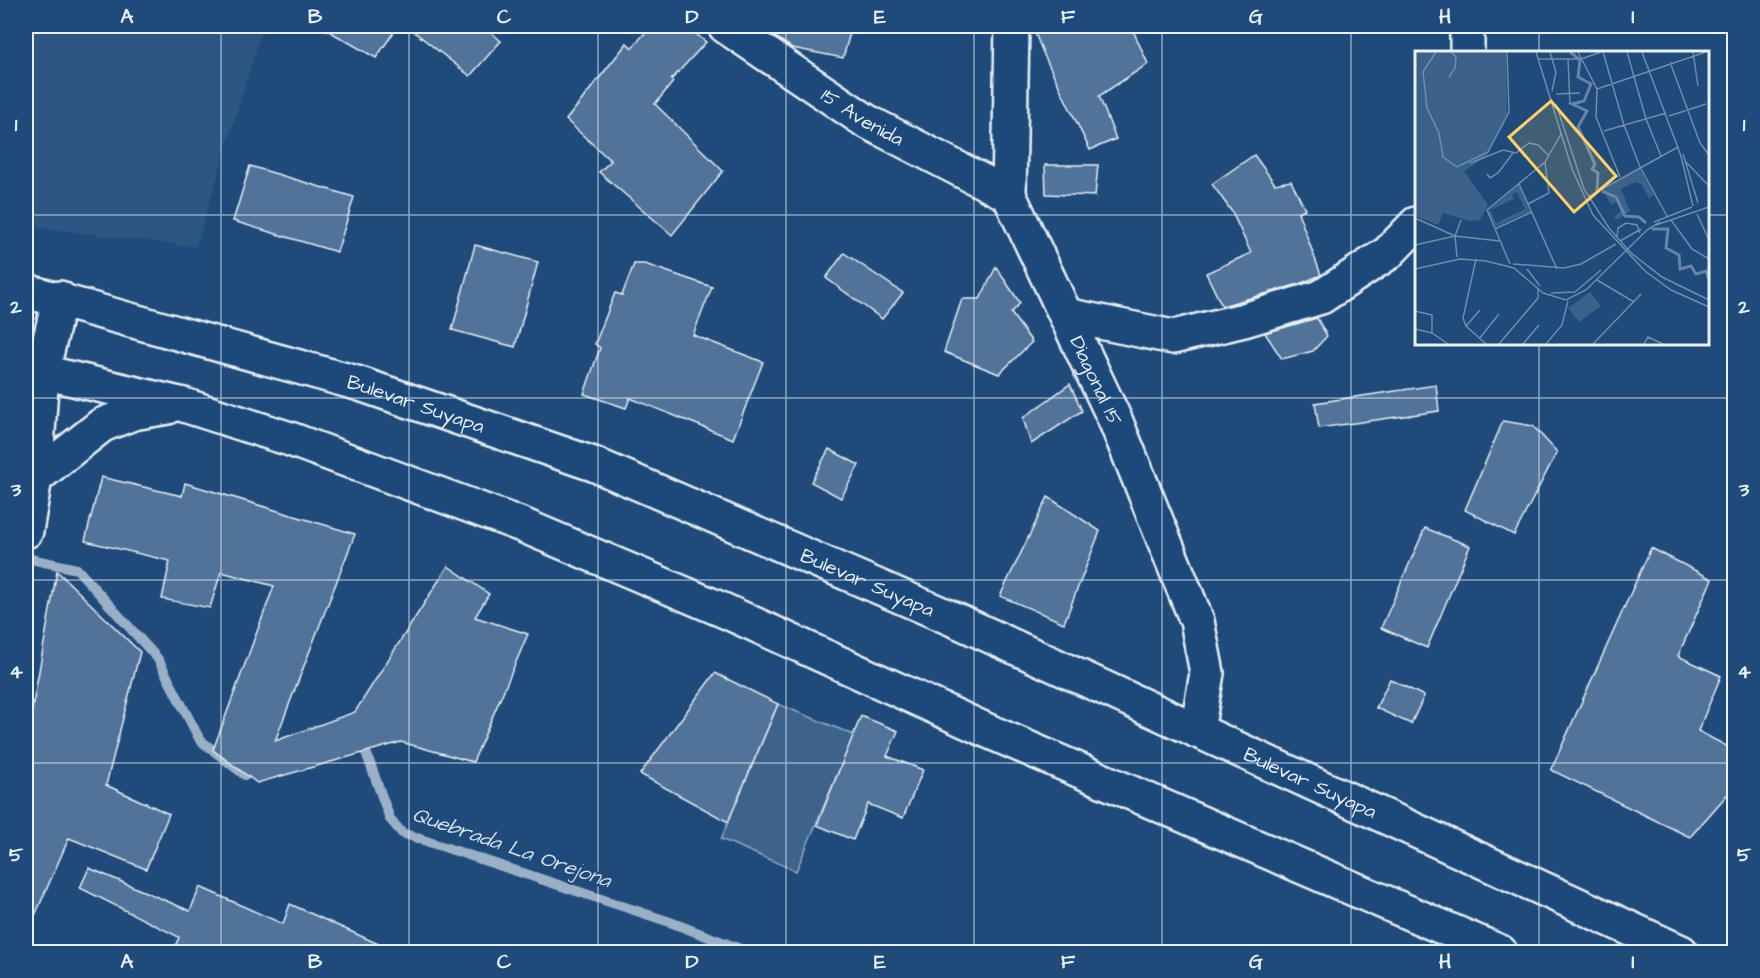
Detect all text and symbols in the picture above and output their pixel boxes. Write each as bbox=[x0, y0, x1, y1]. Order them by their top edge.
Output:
text: A bbox=[121, 3, 134, 31]
text: B bbox=[308, 3, 323, 31]
text: C bbox=[497, 3, 512, 31]
text: D bbox=[686, 3, 699, 31]
text: E bbox=[874, 3, 886, 31]
text: F bbox=[1061, 3, 1076, 31]
text: G bbox=[1249, 3, 1263, 31]
text: H bbox=[1439, 3, 1451, 31]
text: I bbox=[1631, 3, 1635, 31]
inset map bbox=[1415, 51, 1709, 345]
street label: 15 Avenida bbox=[815, 82, 908, 153]
text: 1 bbox=[15, 111, 18, 139]
text: 1 bbox=[1743, 111, 1746, 139]
text: 2 bbox=[9, 293, 22, 321]
text: 2 bbox=[1737, 293, 1750, 321]
street label: Diagonal 15 bbox=[1062, 332, 1129, 430]
street label: Bulevar Suyapa bbox=[344, 368, 488, 441]
text: 3 bbox=[10, 476, 22, 504]
text: 3 bbox=[1738, 476, 1750, 504]
street label: Bulevar Suyapa bbox=[796, 542, 939, 624]
text: 4 bbox=[9, 658, 23, 686]
text: 4 bbox=[1737, 658, 1751, 686]
street label: Bulevar Suyapa bbox=[1239, 741, 1381, 826]
water label: Quebrada La Orejona bbox=[409, 800, 616, 896]
text: 5 bbox=[9, 841, 24, 869]
text: 5 bbox=[1737, 841, 1752, 869]
text: A bbox=[121, 948, 134, 976]
text: B bbox=[308, 948, 323, 976]
text: C bbox=[497, 948, 512, 976]
text: D bbox=[686, 948, 699, 976]
text: E bbox=[874, 948, 886, 976]
text: F bbox=[1061, 948, 1076, 976]
text: G bbox=[1249, 948, 1263, 976]
text: H bbox=[1439, 948, 1451, 976]
text: I bbox=[1631, 948, 1635, 976]

